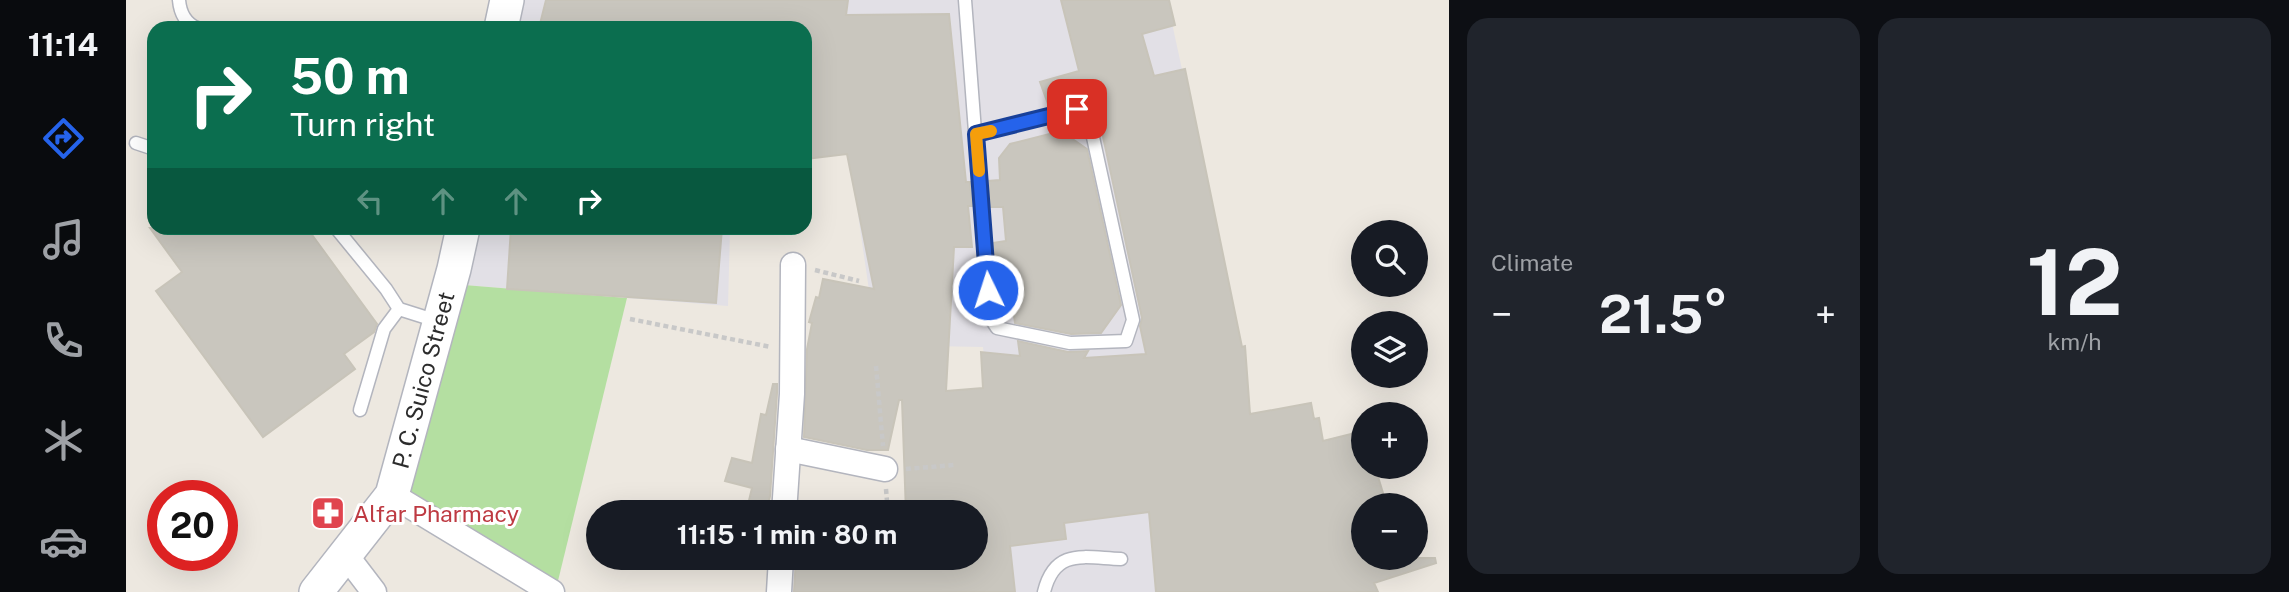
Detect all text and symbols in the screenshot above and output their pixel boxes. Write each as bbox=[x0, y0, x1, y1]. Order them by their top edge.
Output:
text: 11:14 bbox=[28, 26, 98, 63]
text: 50 m bbox=[290, 47, 410, 105]
icon: right bbox=[175, 49, 266, 140]
pin bbox=[1047, 79, 1107, 139]
icon: arrive bbox=[1058, 90, 1096, 128]
text: Turn right bbox=[290, 106, 435, 143]
icon: directions bbox=[39, 114, 88, 163]
icon: left bbox=[351, 182, 389, 220]
icon: ahead bbox=[424, 182, 462, 220]
icon: ahead bbox=[497, 182, 535, 220]
icon: right bbox=[570, 182, 608, 220]
icon: music bbox=[39, 215, 88, 264]
map controls bbox=[1351, 220, 1428, 570]
button: search bbox=[1351, 220, 1428, 297]
text: 12 bbox=[2026, 229, 2123, 335]
text: Climate bbox=[1491, 249, 1573, 276]
position arrow bbox=[951, 253, 1025, 327]
text: 21.5° bbox=[1599, 284, 1728, 345]
street label: P. C. Suico Street bbox=[386, 289, 460, 471]
text: − bbox=[1491, 292, 1512, 337]
text: + bbox=[1815, 292, 1836, 337]
button: layers bbox=[1351, 311, 1428, 388]
icon: phone bbox=[39, 316, 88, 365]
text: km/h bbox=[2047, 328, 2102, 355]
button: + bbox=[1351, 402, 1428, 479]
icon: climate bbox=[39, 416, 88, 465]
speed limit sign: 20 bbox=[147, 480, 238, 571]
button: − bbox=[1351, 493, 1428, 570]
pharmacy icon: Alfar Pharmacy bbox=[309, 494, 347, 532]
place label: Alfar Pharmacy bbox=[353, 500, 519, 527]
icon: car bbox=[39, 517, 88, 566]
text: 11:15 · 1 min · 80 m bbox=[677, 519, 897, 550]

